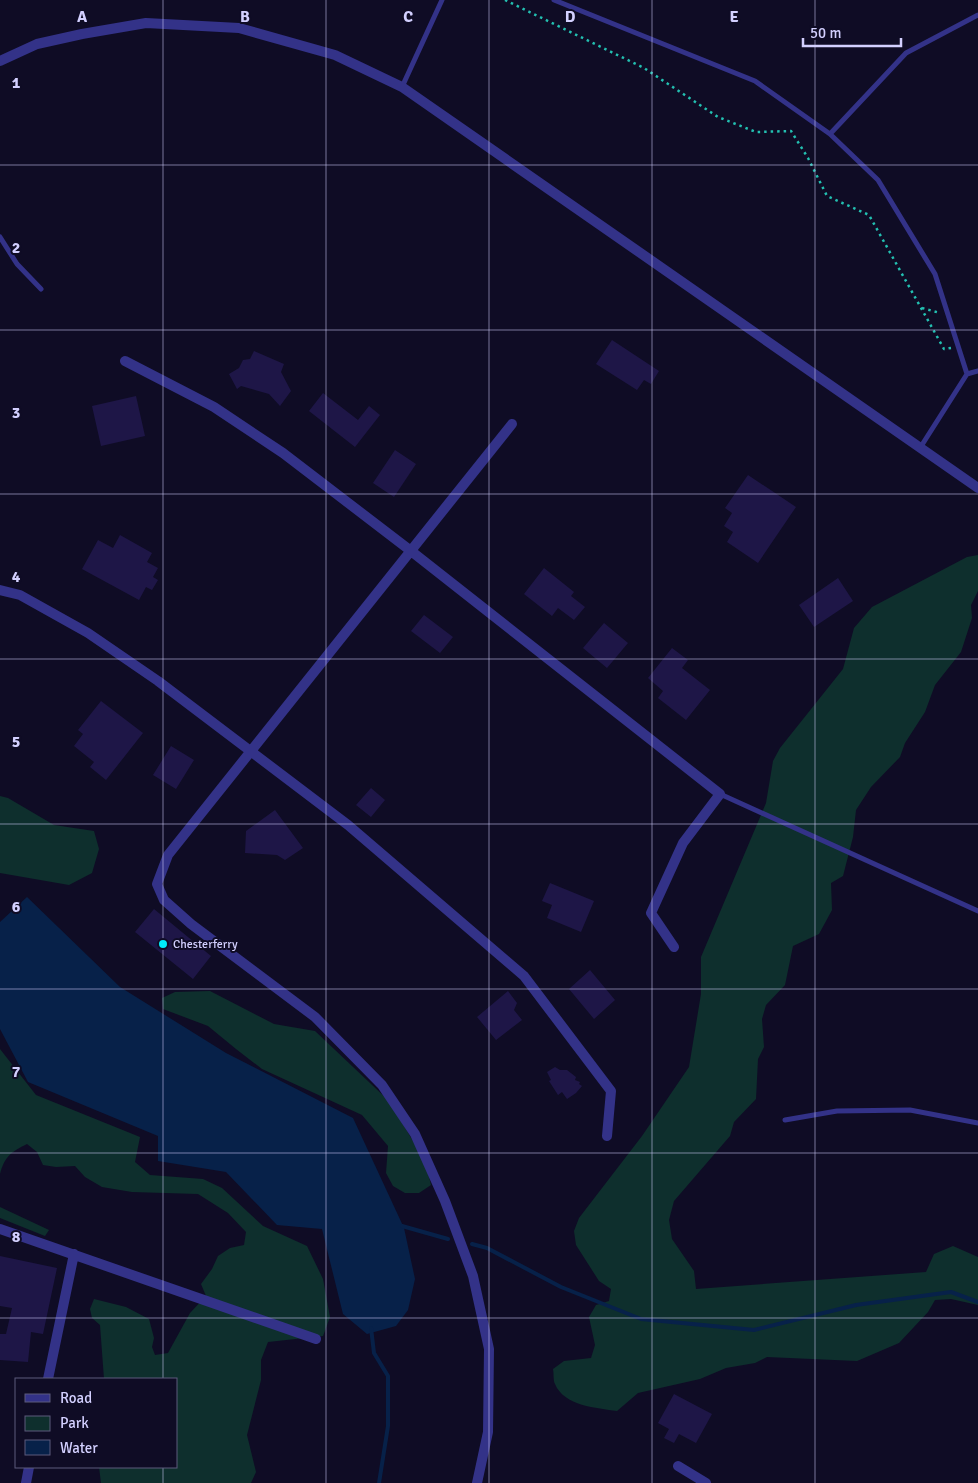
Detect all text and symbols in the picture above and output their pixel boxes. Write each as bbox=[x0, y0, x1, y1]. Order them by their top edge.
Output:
text: A bbox=[77, 7, 88, 27]
text: B bbox=[240, 7, 250, 27]
text: C bbox=[403, 7, 413, 27]
text: D bbox=[565, 7, 576, 27]
text: E bbox=[729, 7, 739, 27]
scale bar bbox=[803, 15, 900, 47]
text: 50 m bbox=[810, 24, 841, 42]
text: 1 bbox=[12, 73, 21, 93]
text: 2 bbox=[12, 238, 20, 258]
text: 3 bbox=[12, 403, 20, 423]
text: 4 bbox=[12, 567, 21, 587]
text: 5 bbox=[12, 732, 20, 752]
text: 6 bbox=[12, 897, 21, 917]
place label: Chesterferry bbox=[173, 937, 238, 952]
marker: Chesterferry bbox=[157, 938, 169, 950]
text: 7 bbox=[12, 1062, 21, 1082]
text: 8 bbox=[12, 1227, 21, 1247]
legend bbox=[15, 1378, 178, 1468]
text: Road bbox=[60, 1389, 92, 1407]
text: Park bbox=[60, 1414, 89, 1432]
text: Water bbox=[60, 1439, 98, 1457]

